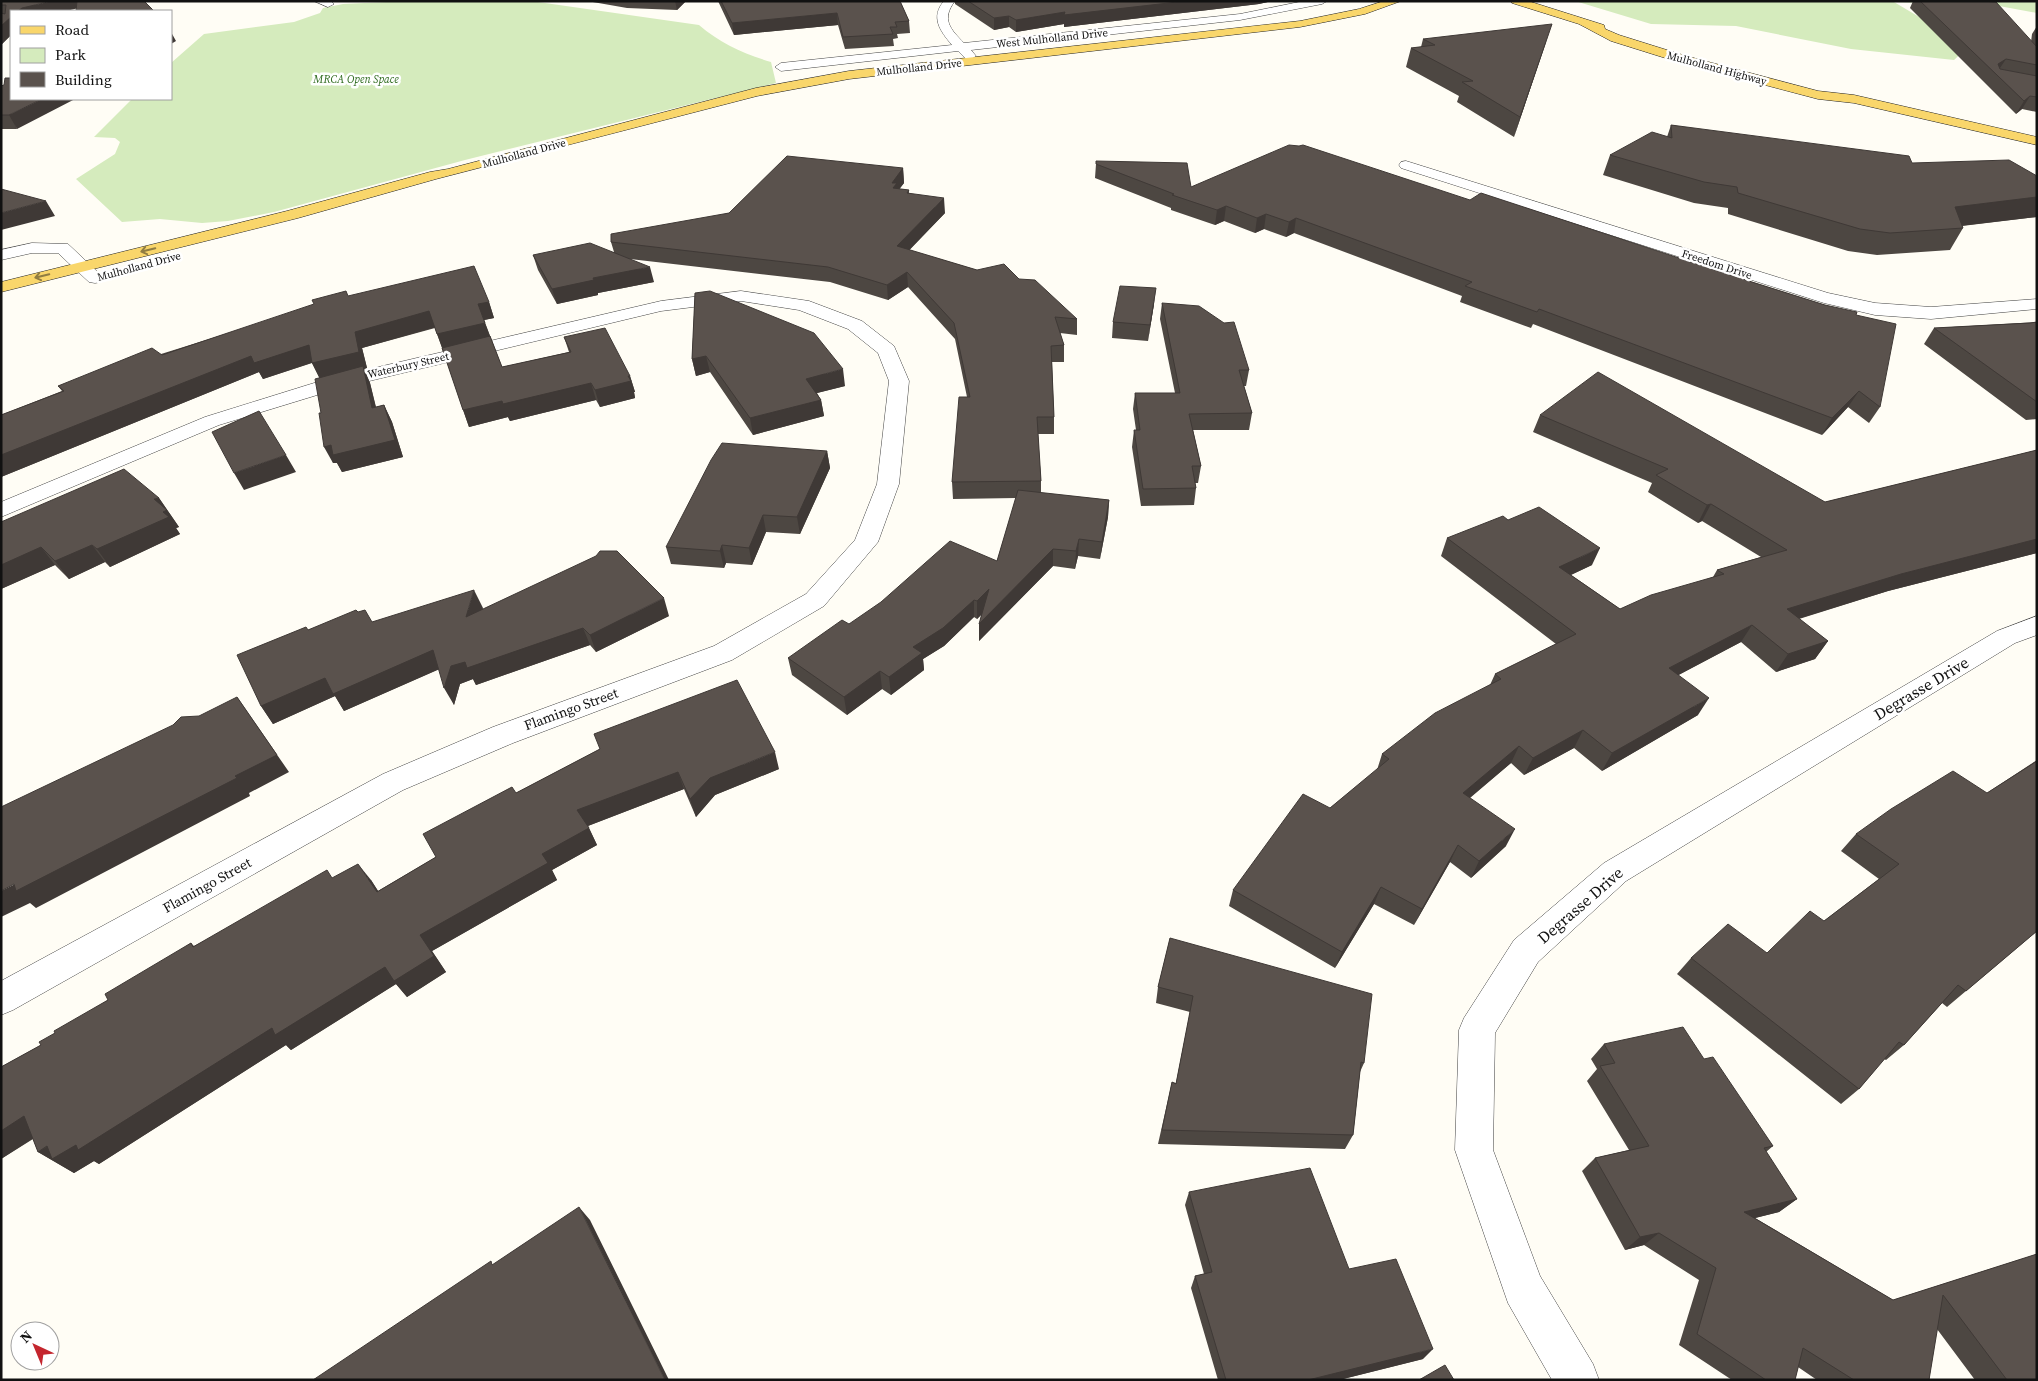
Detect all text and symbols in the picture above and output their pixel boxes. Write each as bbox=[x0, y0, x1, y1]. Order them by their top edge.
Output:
legend bbox=[10, 10, 172, 100]
text: Road bbox=[55, 19, 89, 40]
street label: West Mulholland Drive bbox=[995, 25, 1109, 52]
text: Park bbox=[55, 44, 87, 65]
street label: Mulholland Highway bbox=[1665, 48, 1769, 89]
street label: Mulholland Drive bbox=[876, 56, 963, 79]
text: Building bbox=[55, 69, 112, 90]
park label: MRCA Open Space bbox=[312, 72, 399, 87]
street label: Mulholland Drive bbox=[481, 135, 568, 172]
one-way arrow bbox=[140, 246, 156, 255]
street label: Freedom Drive bbox=[1680, 246, 1754, 283]
street label: Mulholland Drive bbox=[96, 248, 183, 285]
one-way arrow bbox=[34, 272, 50, 281]
street label: Waterbury Street bbox=[366, 349, 451, 382]
street label: Degrasse Drive bbox=[1870, 651, 1972, 725]
street label: Flamingo Street bbox=[521, 683, 621, 735]
street label: Flamingo Street bbox=[159, 852, 255, 918]
street label: Degrasse Drive bbox=[1532, 862, 1628, 948]
north arrow bbox=[10, 1321, 60, 1371]
text: N bbox=[15, 1326, 37, 1347]

